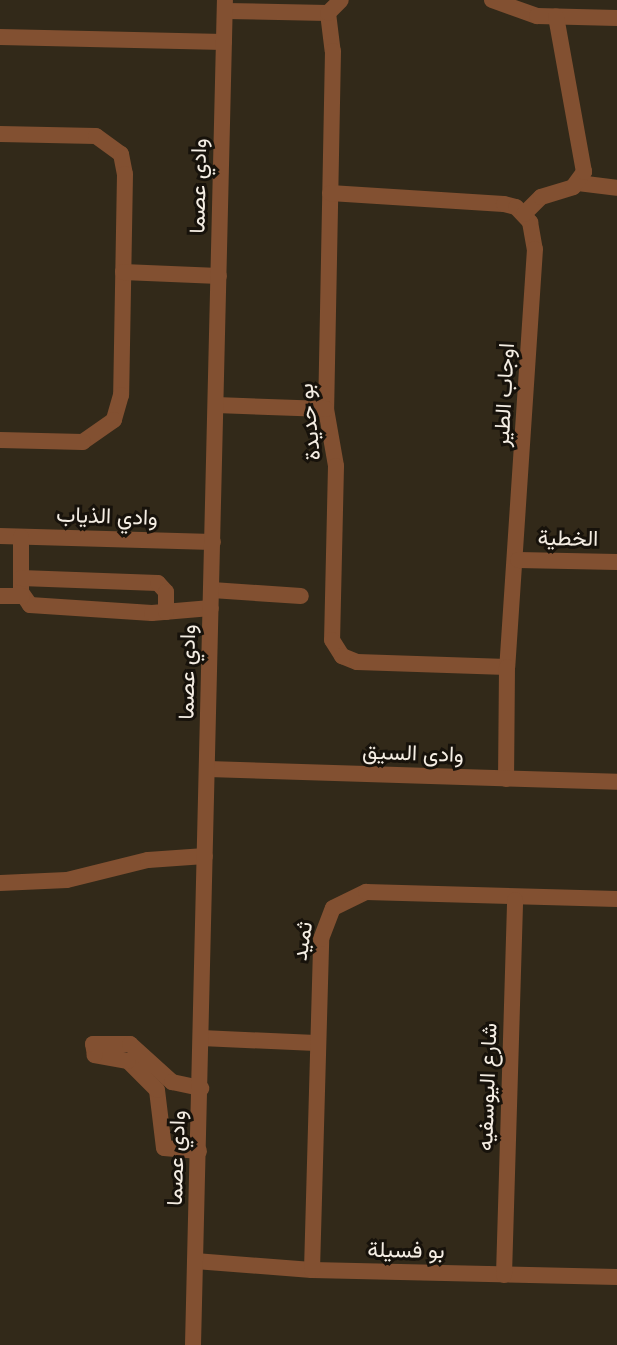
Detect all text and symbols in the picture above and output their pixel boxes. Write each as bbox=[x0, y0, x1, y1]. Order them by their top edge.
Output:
street label: وادي عصما bbox=[184, 138, 212, 234]
street label: اوجاب الطير bbox=[488, 342, 520, 448]
street label: بو حديدة bbox=[292, 382, 326, 462]
street label: وادي الذياب bbox=[56, 501, 158, 531]
street label: الخطية bbox=[537, 524, 599, 552]
street label: وادي عصما bbox=[173, 624, 201, 720]
street label: وادى السيق bbox=[362, 738, 464, 768]
street label: ثميد bbox=[286, 920, 318, 962]
street label: شارع اليوسفيه bbox=[472, 1023, 502, 1151]
street label: وادي عصما bbox=[161, 1110, 191, 1206]
street label: بو فسيلة bbox=[367, 1236, 445, 1264]

